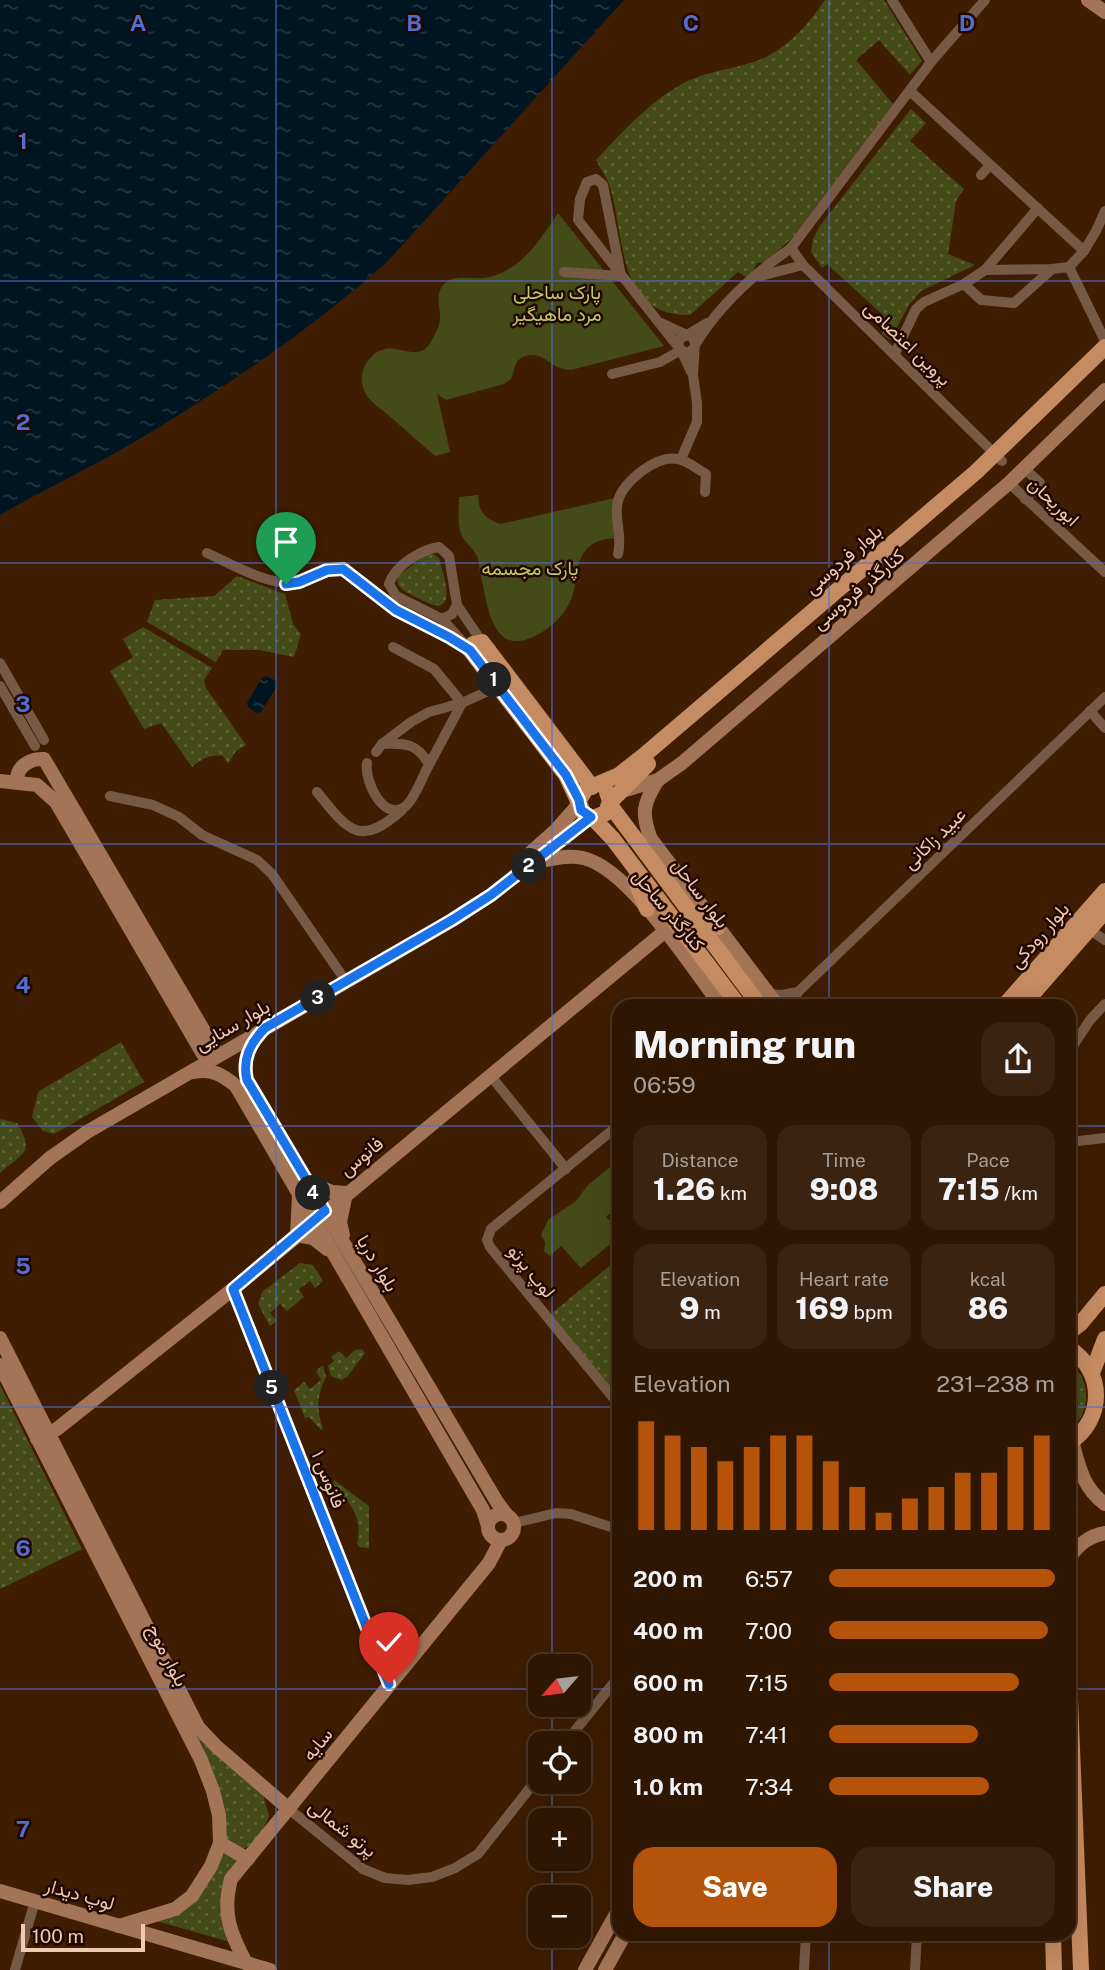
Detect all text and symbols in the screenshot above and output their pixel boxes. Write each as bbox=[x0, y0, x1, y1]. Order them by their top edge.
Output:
text: A bbox=[130, 9, 147, 36]
text: B bbox=[406, 9, 422, 36]
text: C bbox=[683, 9, 699, 36]
text: D bbox=[959, 9, 975, 36]
text: 1 bbox=[18, 127, 28, 154]
park label: پارک ساحلی مرد ماهیگیر bbox=[511, 281, 602, 326]
street label: پروین اعتصامی bbox=[858, 296, 956, 392]
text: 2 bbox=[16, 408, 30, 435]
street label: ابوریحان bbox=[1023, 472, 1084, 531]
pin bbox=[256, 512, 316, 584]
street label: بلوار فردوسی bbox=[800, 520, 887, 599]
icon: arrive bbox=[267, 523, 305, 561]
street label: کنارگذر فردوسی bbox=[807, 544, 909, 635]
park label: پارک مجسمه bbox=[482, 557, 578, 582]
pin: 1 bbox=[476, 662, 512, 698]
text: 1 bbox=[489, 668, 498, 690]
text: 3 bbox=[15, 690, 31, 717]
street label: عبید زاکانی bbox=[898, 803, 971, 874]
pin: 2 bbox=[512, 848, 546, 884]
text: 2 bbox=[522, 854, 535, 876]
street label: بلوار ساحل bbox=[667, 854, 734, 933]
street label: کنارگذر ساحل bbox=[628, 865, 709, 956]
street label: بلوار رودکی bbox=[1004, 898, 1074, 973]
text: 4 bbox=[15, 971, 31, 998]
pin: 3 bbox=[300, 981, 336, 1016]
text: 3 bbox=[311, 986, 324, 1008]
street label: بلوار سنایی bbox=[191, 995, 274, 1056]
text: Morning run bbox=[633, 1022, 856, 1067]
button: share bbox=[981, 1022, 1055, 1096]
text: 06:59 bbox=[633, 1071, 696, 1098]
street label: فانوس bbox=[335, 1132, 388, 1181]
text: Distance bbox=[661, 1149, 739, 1171]
text: Time bbox=[822, 1149, 866, 1171]
text: Pace bbox=[966, 1149, 1010, 1171]
text: 1.26 bbox=[653, 1171, 715, 1207]
text: 9:08 bbox=[809, 1171, 879, 1207]
text: 7:15 bbox=[938, 1171, 1000, 1207]
pin: 4 bbox=[296, 1176, 330, 1210]
text: 4 bbox=[306, 1181, 319, 1203]
text: km bbox=[715, 1182, 747, 1204]
text: /km bbox=[1000, 1182, 1038, 1204]
street label: بلوار دریا bbox=[352, 1231, 403, 1296]
street label: لوپ پرتو bbox=[502, 1240, 560, 1304]
text: 5 bbox=[15, 1252, 31, 1279]
text: Elevation bbox=[660, 1268, 740, 1290]
text: Heart rate bbox=[799, 1268, 889, 1290]
text: kcal bbox=[970, 1268, 1006, 1290]
text: 9 bbox=[679, 1290, 700, 1326]
text: 169 bbox=[795, 1290, 849, 1326]
text: 86 bbox=[968, 1290, 1008, 1326]
text: m bbox=[700, 1301, 721, 1323]
text: bpm bbox=[849, 1301, 893, 1323]
pin: 5 bbox=[254, 1370, 290, 1406]
text: Elevation bbox=[633, 1370, 731, 1397]
text: 231–238 m bbox=[936, 1370, 1055, 1397]
text: 5 bbox=[265, 1376, 278, 1398]
street label: فانوس ۱ bbox=[307, 1447, 350, 1511]
text: 6 bbox=[15, 1534, 31, 1561]
text: 200 m bbox=[633, 1565, 703, 1592]
text: 6:57 bbox=[745, 1565, 793, 1592]
pin bbox=[359, 1612, 419, 1684]
text: 400 m bbox=[633, 1617, 703, 1644]
text: 7:00 bbox=[745, 1617, 792, 1644]
street label: بلوار موج bbox=[141, 1620, 193, 1691]
icon: check bbox=[370, 1623, 408, 1661]
north arrow bbox=[528, 1654, 592, 1717]
map controls bbox=[528, 1654, 591, 1948]
text: 600 m bbox=[633, 1669, 703, 1696]
text: 7:15 bbox=[745, 1669, 788, 1696]
text: 800 m bbox=[633, 1721, 704, 1748]
text: 7:41 bbox=[745, 1721, 788, 1748]
street label: سایه bbox=[297, 1723, 338, 1765]
button: locate bbox=[528, 1731, 591, 1794]
text: 1.0 km bbox=[633, 1773, 703, 1800]
text: 7:34 bbox=[745, 1773, 793, 1800]
street label: پرتو شمالی bbox=[303, 1795, 381, 1864]
button: + bbox=[528, 1808, 591, 1871]
text: 7 bbox=[16, 1815, 30, 1842]
button: Save bbox=[633, 1847, 837, 1927]
button: Share bbox=[851, 1847, 1055, 1927]
street label: لوپ دیدار bbox=[41, 1873, 117, 1917]
button: − bbox=[528, 1885, 591, 1948]
scale bar bbox=[21, 1921, 145, 1953]
text: 100 m bbox=[32, 1925, 84, 1947]

